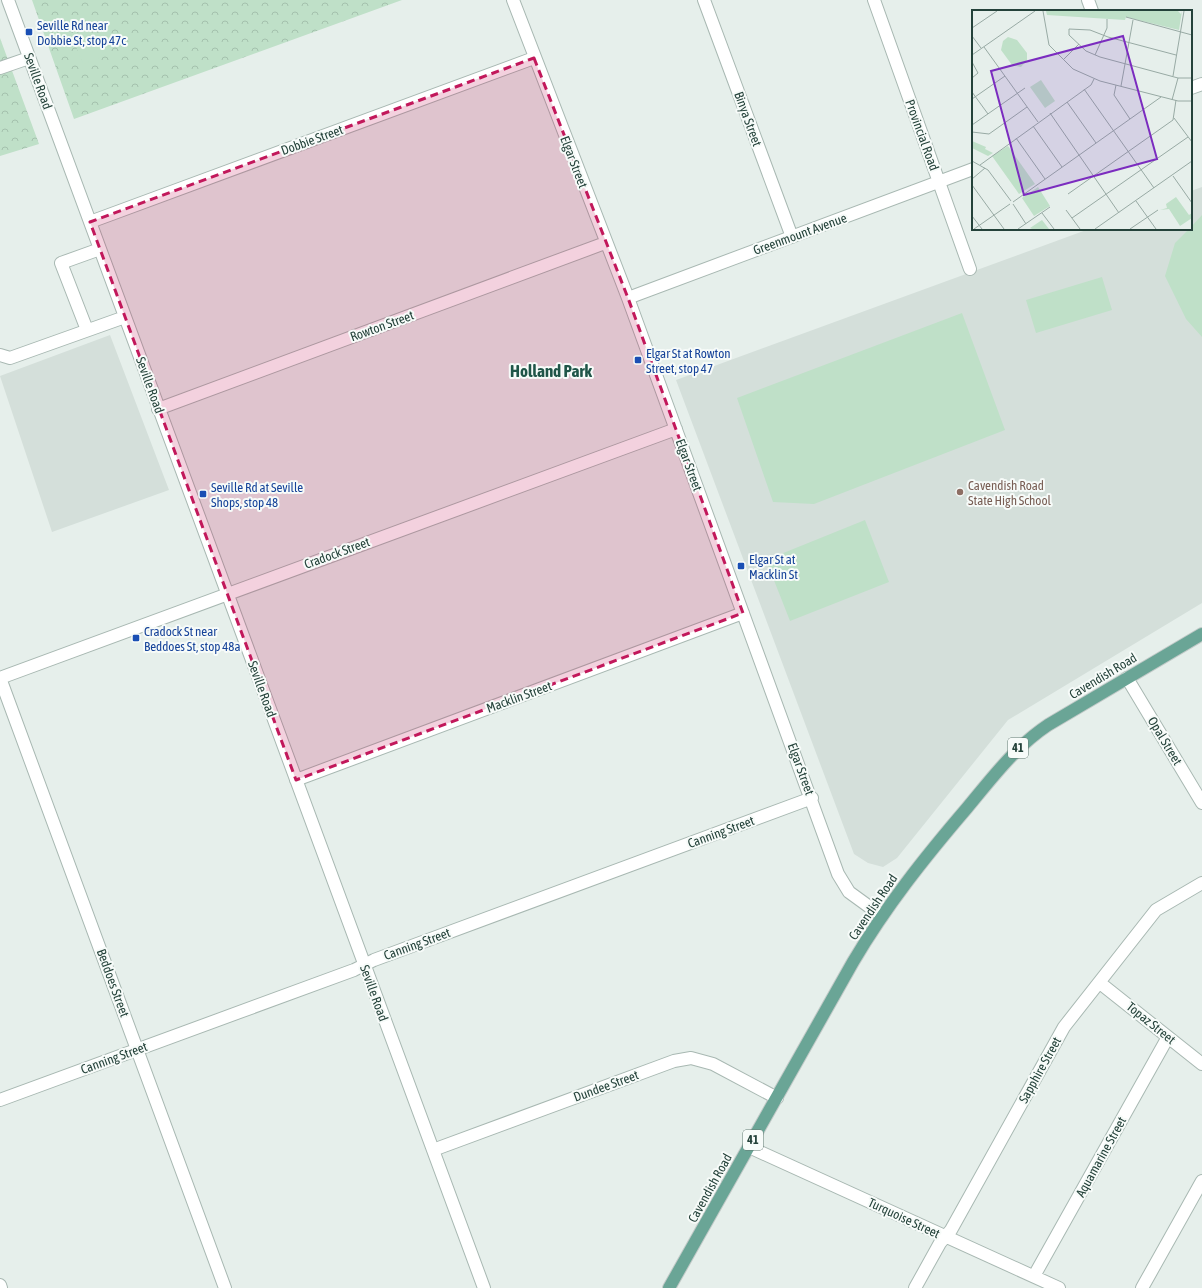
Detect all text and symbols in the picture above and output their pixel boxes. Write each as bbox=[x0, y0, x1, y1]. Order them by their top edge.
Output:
inset map bbox=[972, 10, 1192, 230]
place label: Seville Rd near Dobbie St, stop 47c bbox=[37, 18, 126, 48]
marker: Seville Rd near Dobbie St, stop 47c bbox=[24, 27, 34, 37]
street label: Seville Road bbox=[21, 51, 55, 111]
street label: Binya Street bbox=[731, 90, 765, 149]
street label: Provincial Road bbox=[902, 97, 942, 173]
street label: Dobbie Street bbox=[279, 122, 345, 158]
street label: Elgar Street bbox=[557, 134, 591, 190]
street label: Greenmount Avenue bbox=[751, 210, 849, 258]
street label: Rowton Street bbox=[348, 307, 416, 344]
place label: Elgar St at Rowton Street, stop 47 bbox=[646, 346, 731, 376]
street label: Seville Road bbox=[133, 355, 167, 415]
marker: Elgar St at Rowton Street, stop 47 bbox=[633, 355, 643, 365]
district label: Holland Park bbox=[510, 361, 592, 381]
street label: Elgar Street bbox=[673, 437, 705, 493]
place label: Cavendish Road State High School bbox=[968, 478, 1052, 508]
place label: Seville Rd at Seville Shops, stop 48 bbox=[211, 480, 303, 510]
marker: Cavendish Road State High School bbox=[955, 487, 965, 497]
marker: Seville Rd at Seville Shops, stop 48 bbox=[198, 489, 208, 499]
street label: Cradock Street bbox=[302, 534, 372, 572]
place label: Elgar St at Macklin St bbox=[749, 552, 798, 582]
marker: Elgar St at Macklin St bbox=[736, 561, 746, 571]
place label: Cradock St near Beddoes St, stop 48a bbox=[144, 624, 241, 654]
marker: Cradock St near Beddoes St, stop 48a bbox=[131, 633, 141, 643]
street label: Cavendish Road bbox=[1067, 650, 1139, 702]
street label: Seville Road bbox=[245, 659, 279, 719]
street label: Macklin Street bbox=[484, 678, 554, 716]
street label: Opal Street bbox=[1145, 714, 1185, 768]
road number: 41 bbox=[1008, 738, 1028, 758]
street label: Elgar Street bbox=[785, 741, 817, 797]
street label: Canning Street bbox=[686, 813, 757, 851]
street label: Cavendish Road bbox=[846, 871, 900, 943]
street label: Canning Street bbox=[382, 925, 453, 963]
street label: Beddoes Street bbox=[94, 947, 132, 1019]
street label: Seville Road bbox=[357, 963, 391, 1023]
street label: Topaz Street bbox=[1124, 999, 1179, 1047]
street label: Sapphire Street bbox=[1016, 1034, 1064, 1106]
street label: Canning Street bbox=[79, 1039, 150, 1077]
street label: Dundee Street bbox=[571, 1067, 641, 1105]
street label: Aquamarine Street bbox=[1073, 1114, 1129, 1200]
road number: 41 bbox=[743, 1130, 763, 1150]
street label: Cavendish Road bbox=[685, 1151, 735, 1225]
street label: Turquoise Street bbox=[866, 1195, 943, 1241]

